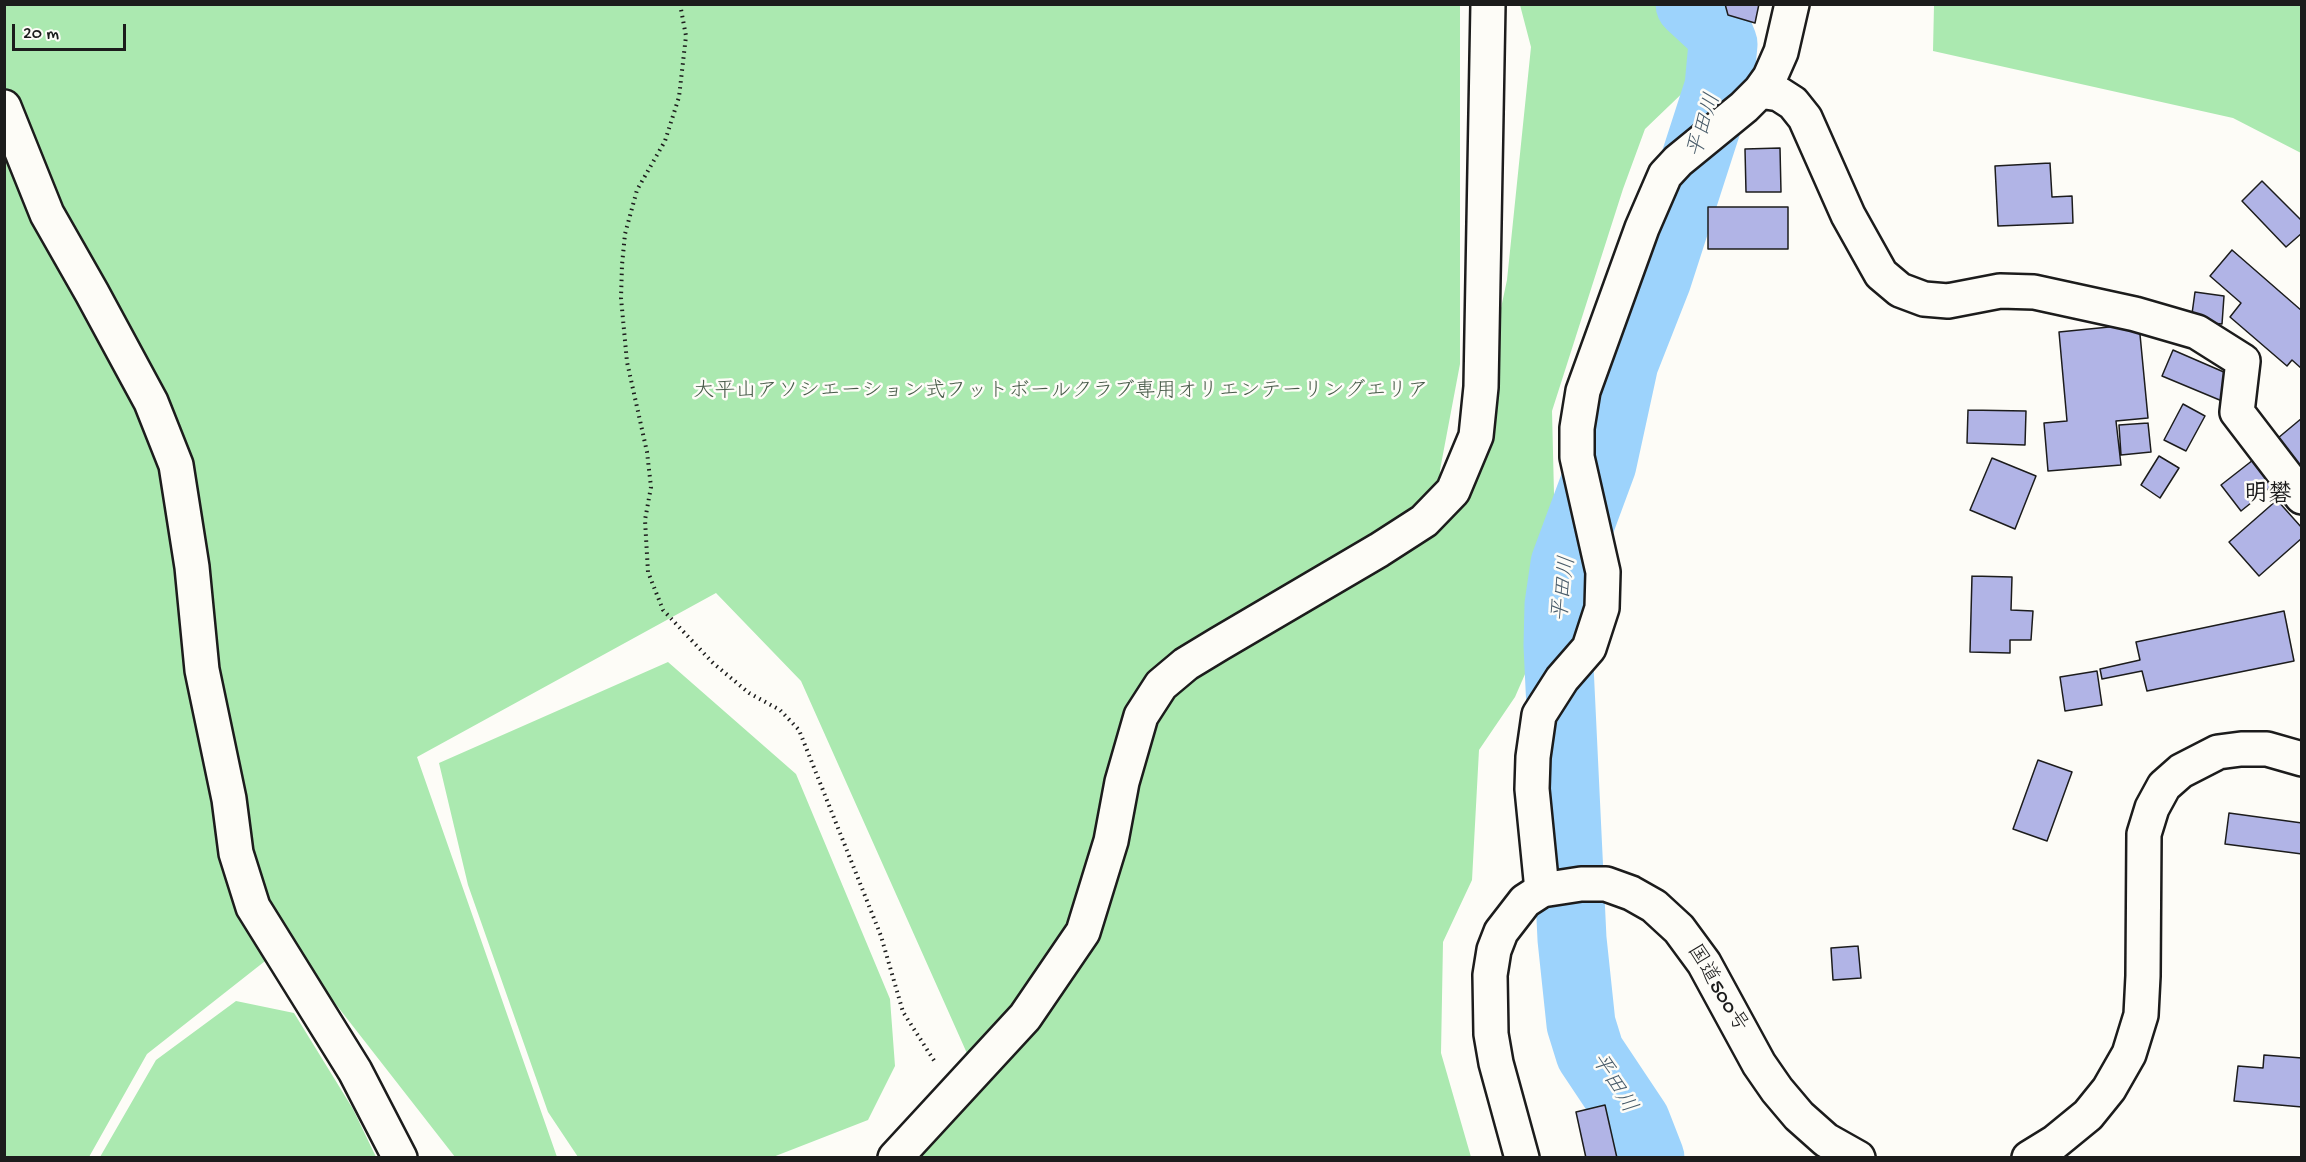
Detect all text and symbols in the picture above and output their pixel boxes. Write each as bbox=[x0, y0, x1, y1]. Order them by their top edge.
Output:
scale bar bbox=[15, 12, 129, 50]
text: 20 m bbox=[23, 24, 59, 45]
water label: 平田川 bbox=[1684, 91, 1728, 161]
park label: 大平山アソシエーション式フットボールクラブ専用オリエンテーリングエリア bbox=[694, 380, 1428, 406]
district label: 明礬 bbox=[2244, 482, 2292, 510]
water label: 平田川 bbox=[1549, 555, 1583, 623]
street label: 国道500号 bbox=[1680, 941, 1752, 1037]
water label: 平田川 bbox=[1583, 1049, 1641, 1119]

